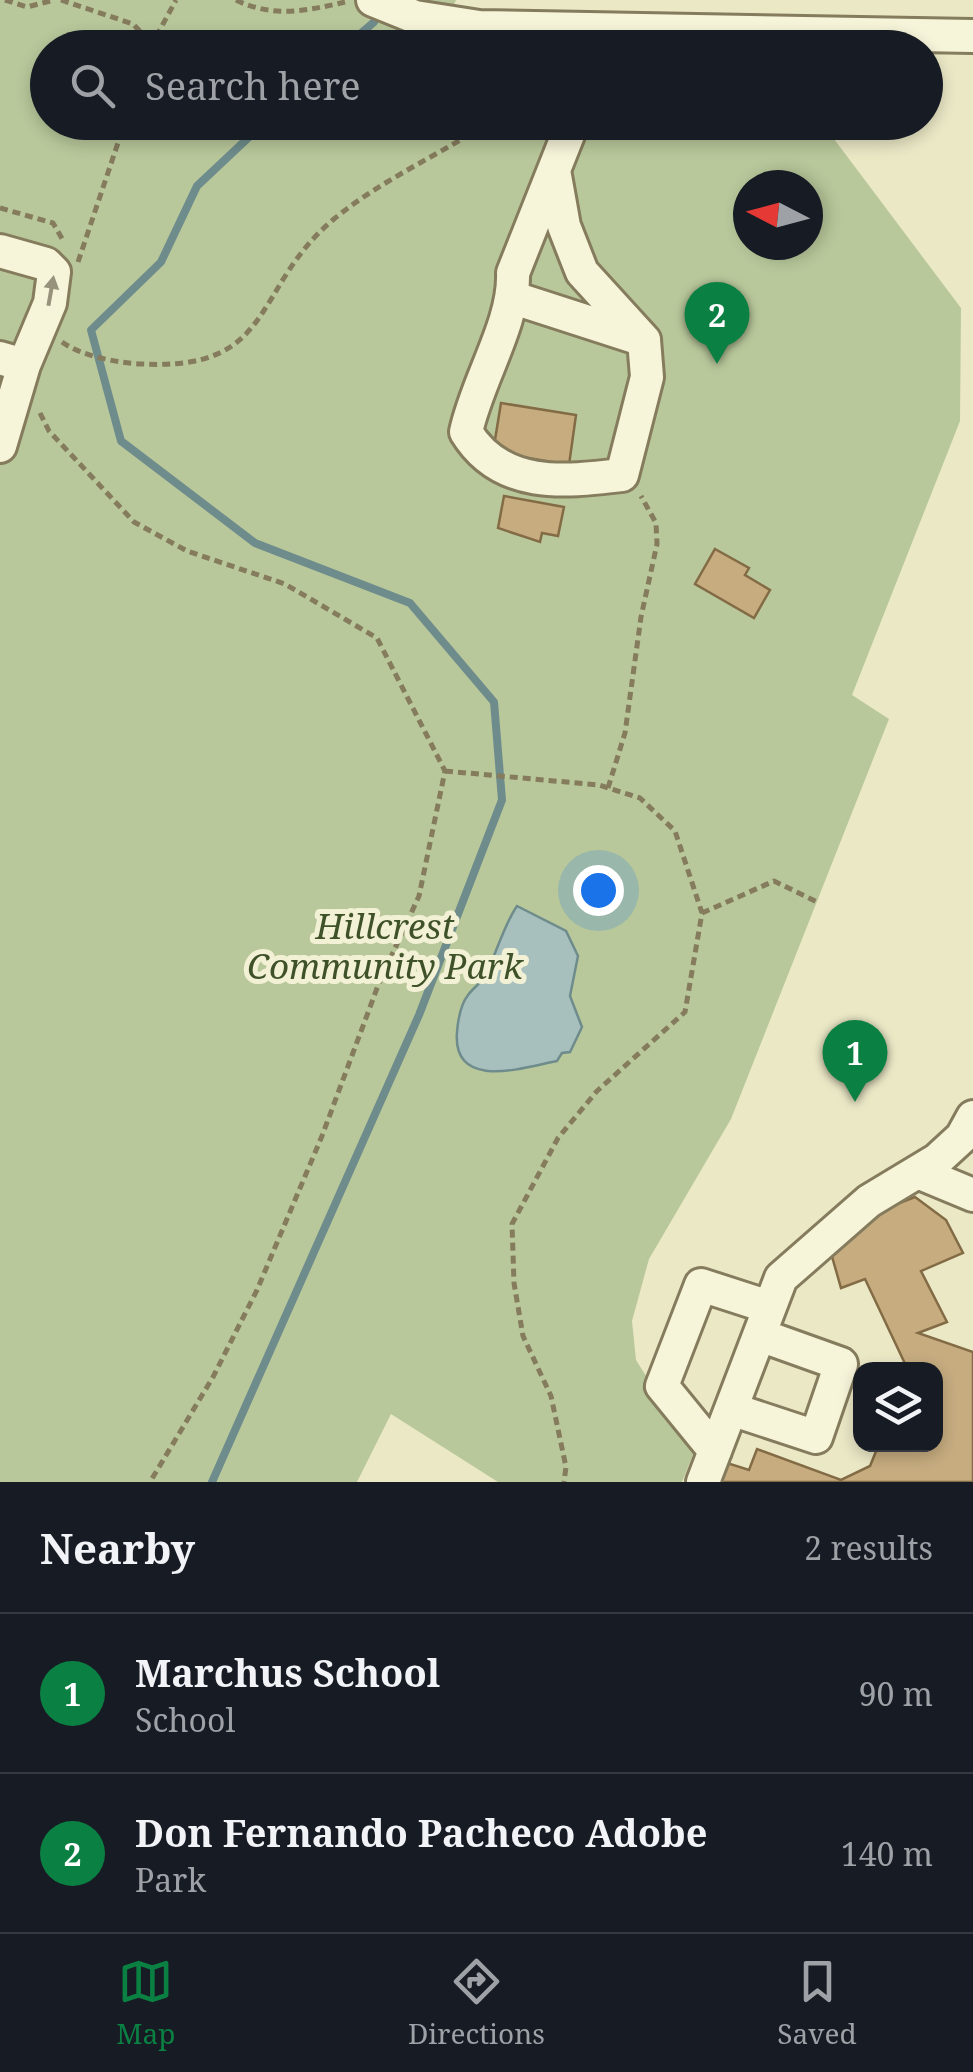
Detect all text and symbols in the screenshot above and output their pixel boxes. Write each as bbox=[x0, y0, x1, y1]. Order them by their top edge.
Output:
search box bbox=[30, 30, 943, 140]
icon: search bbox=[65, 58, 120, 113]
text: Search here bbox=[145, 59, 361, 111]
north arrow bbox=[733, 170, 823, 260]
one-way arrow bbox=[44, 275, 59, 306]
pin: 2 bbox=[684, 282, 750, 364]
your location bbox=[573, 865, 624, 916]
park label: Hillcrest Community Park bbox=[247, 902, 524, 989]
pin: 1 bbox=[822, 1020, 888, 1102]
map controls bbox=[853, 1362, 943, 1452]
button: layers bbox=[853, 1362, 943, 1452]
text: Nearby bbox=[40, 1519, 195, 1576]
text: 2 results bbox=[804, 1526, 933, 1569]
text: Marchus School bbox=[135, 1646, 440, 1698]
text: 1 bbox=[63, 1672, 82, 1715]
text: 90 m bbox=[859, 1672, 933, 1715]
text: School bbox=[135, 1698, 235, 1741]
text: Don Fernando Pacheco Adobe bbox=[135, 1806, 707, 1858]
text: 2 bbox=[63, 1832, 82, 1875]
text: 140 m bbox=[841, 1832, 933, 1875]
text: Park bbox=[135, 1858, 206, 1901]
tab: Map bbox=[116, 1954, 175, 2052]
tab: Directions bbox=[408, 1954, 545, 2052]
tab: Saved bbox=[777, 1954, 857, 2052]

